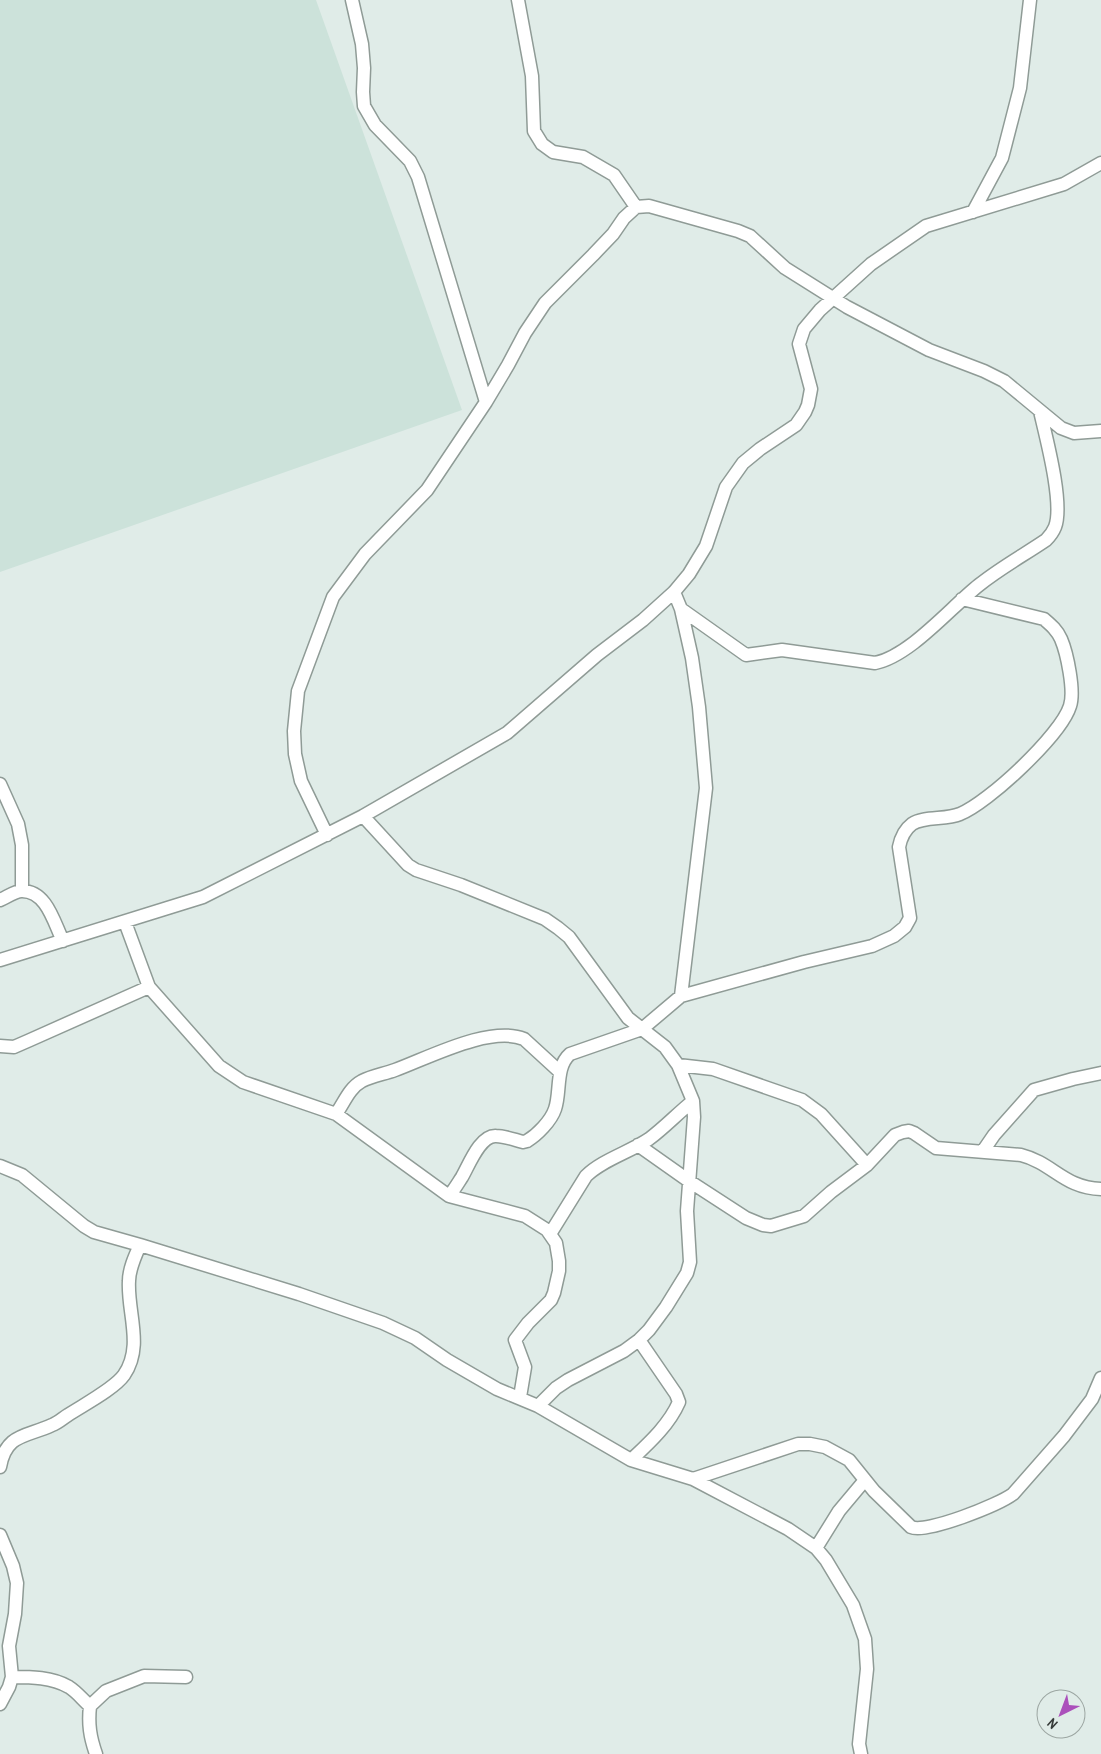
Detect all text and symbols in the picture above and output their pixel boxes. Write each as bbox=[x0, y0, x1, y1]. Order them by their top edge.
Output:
north arrow bbox=[1036, 1689, 1086, 1739]
text: N bbox=[1043, 1714, 1061, 1733]

